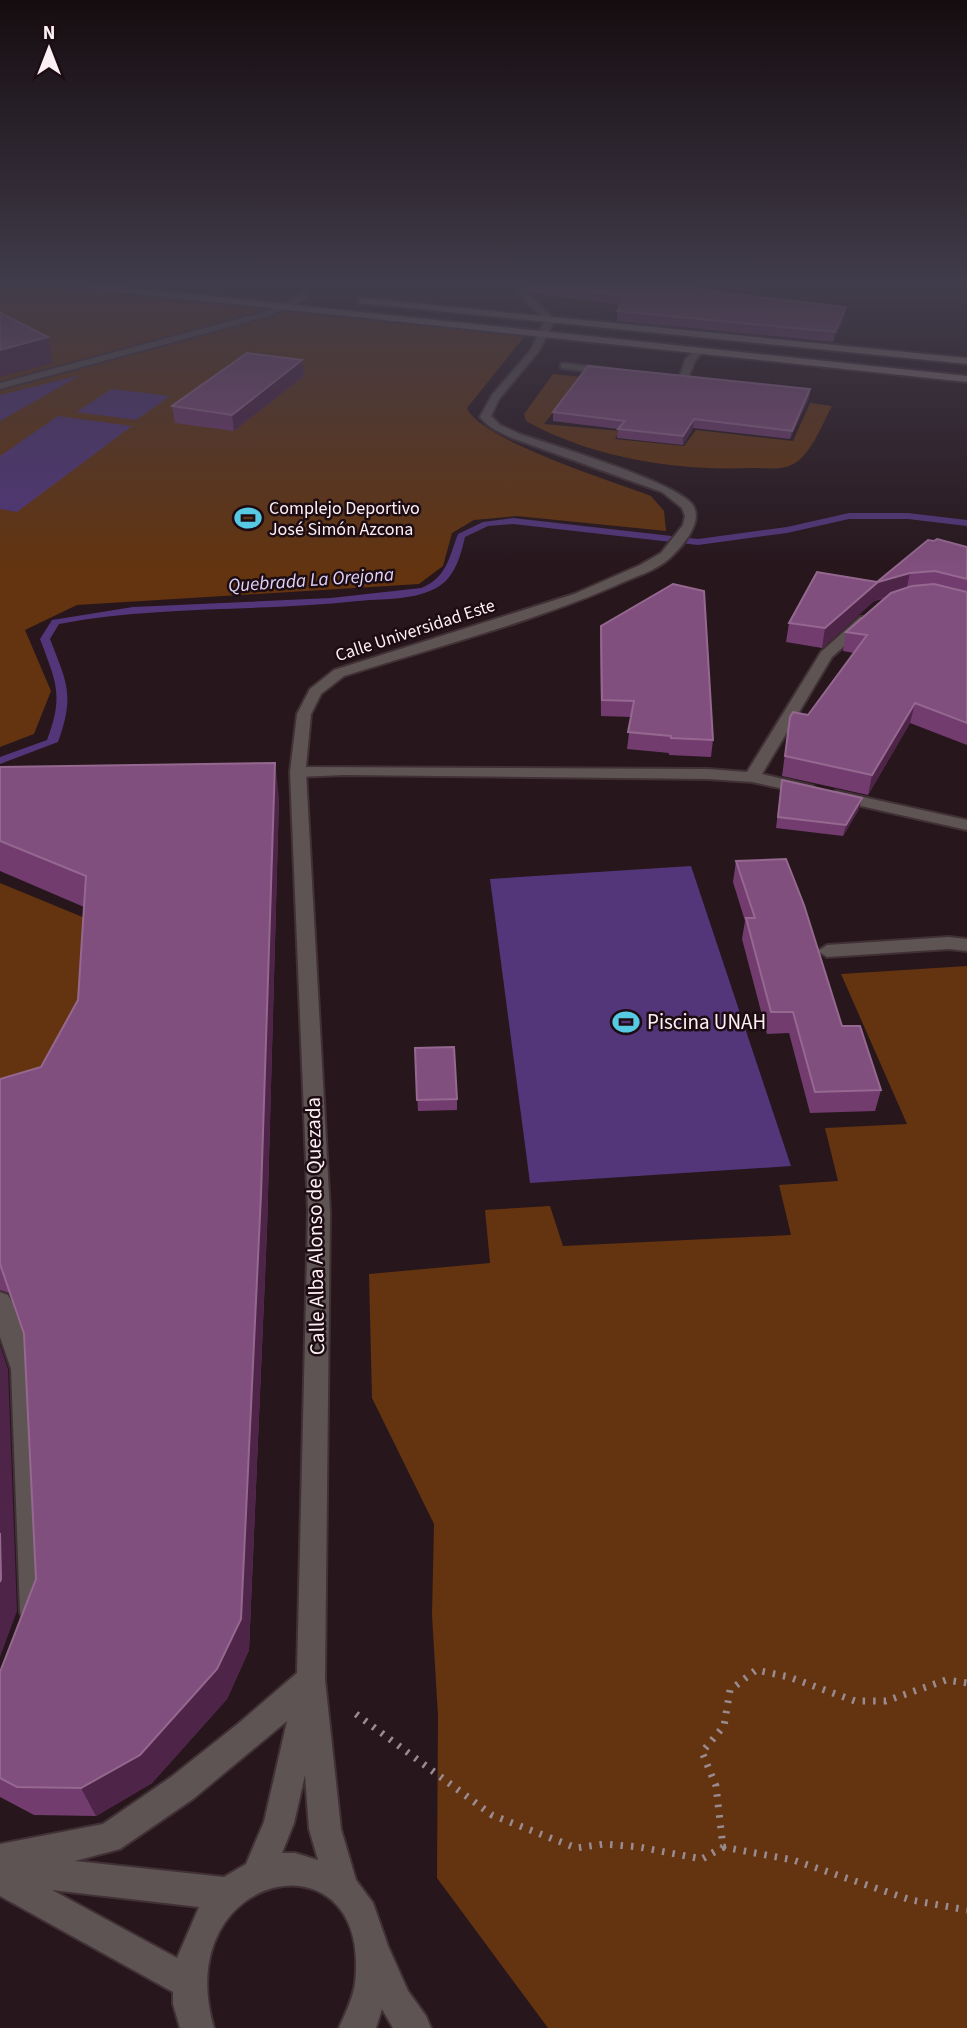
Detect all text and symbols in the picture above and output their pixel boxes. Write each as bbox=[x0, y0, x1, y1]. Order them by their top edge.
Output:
north arrow bbox=[14, 14, 84, 84]
text: N bbox=[43, 20, 55, 47]
place label: Complejo Deportivo José Simón Azcona bbox=[269, 496, 420, 542]
sports icon: Complejo Deportivo José Simón Azcona bbox=[233, 503, 263, 533]
water label: Quebrada La Orejona bbox=[227, 561, 395, 600]
street label: Calle Universidad Este bbox=[332, 593, 498, 668]
sports icon: Piscina UNAH bbox=[611, 1007, 641, 1037]
place label: Piscina UNAH bbox=[647, 1007, 766, 1037]
street label: Calle Alba Alonso de Quezada bbox=[298, 1097, 332, 1355]

